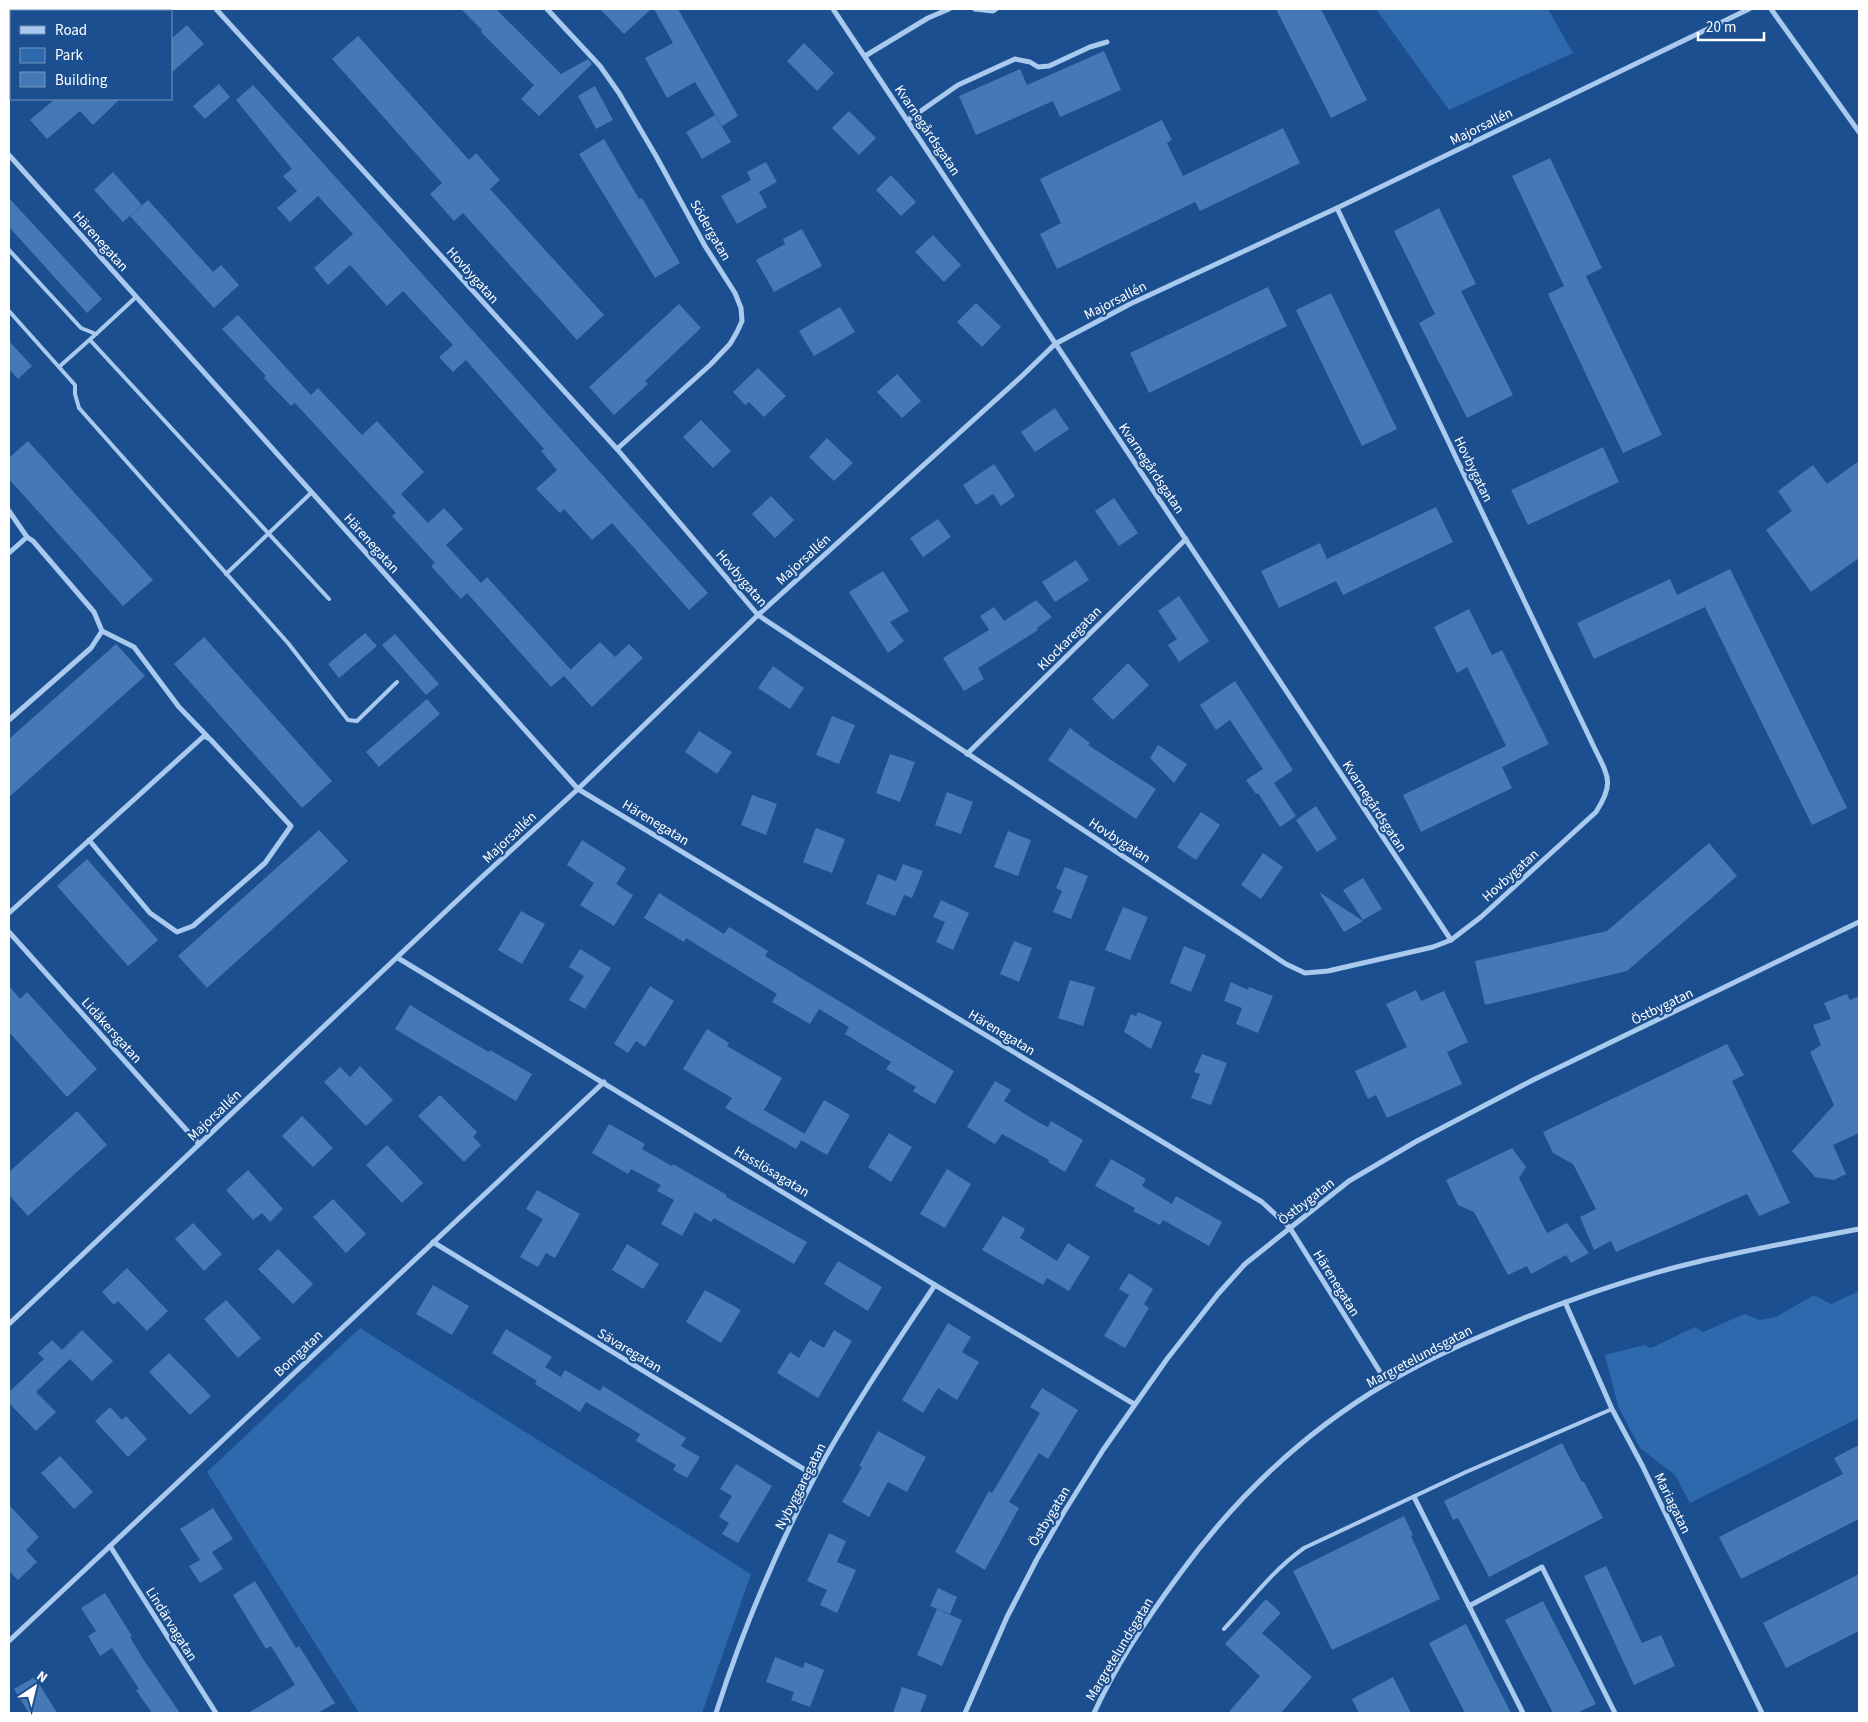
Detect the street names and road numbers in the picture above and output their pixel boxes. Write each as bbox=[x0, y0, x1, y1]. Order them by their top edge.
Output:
street label: Kvarnegårdsgatan bbox=[889, 81, 965, 180]
street label: Majorsallén bbox=[1447, 103, 1516, 151]
street label: Södergatan bbox=[685, 196, 736, 265]
street label: Härenegatan bbox=[68, 207, 133, 276]
street label: Hovbygatan bbox=[441, 243, 503, 308]
street label: Majorsallén bbox=[1081, 277, 1150, 325]
street label: Kvarnegårdsgatan bbox=[1113, 419, 1189, 518]
street label: Hovbygatan bbox=[1449, 433, 1497, 505]
street label: Härenegatan bbox=[339, 509, 404, 578]
street label: Majorsallén bbox=[772, 530, 836, 590]
street label: Hovbygatan bbox=[711, 546, 772, 612]
street label: Klockaregatan bbox=[1033, 602, 1106, 675]
street label: Kvarnegårdsgatan bbox=[1337, 757, 1411, 856]
street label: Härenegatan bbox=[618, 795, 693, 851]
street label: Majorsallén bbox=[478, 807, 541, 868]
street label: Hovbygatan bbox=[1085, 813, 1154, 868]
street label: Hovbygatan bbox=[1478, 845, 1543, 907]
street label: Östbygatan bbox=[1628, 983, 1697, 1031]
street label: Lidåkersgatan bbox=[76, 993, 146, 1068]
street label: Härenegatan bbox=[964, 1005, 1039, 1061]
street label: Majorsallén bbox=[183, 1085, 246, 1146]
street label: Hasslösagatan bbox=[730, 1141, 813, 1202]
street label: Östbygatan bbox=[1274, 1173, 1339, 1230]
street label: Härenegatan bbox=[1308, 1246, 1365, 1321]
street label: Margretelundsgatan bbox=[1363, 1321, 1476, 1393]
street label: Sävaregatan bbox=[593, 1324, 666, 1378]
street label: Bomgatan bbox=[270, 1326, 328, 1382]
street label: Nybyggaregatan bbox=[770, 1440, 831, 1533]
street label: Mariagatan bbox=[1649, 1470, 1695, 1537]
street label: Östbygatan bbox=[1024, 1483, 1076, 1550]
street label: Lindärvagatan bbox=[140, 1584, 202, 1665]
street label: Margretelundsgatan bbox=[1081, 1594, 1159, 1705]

